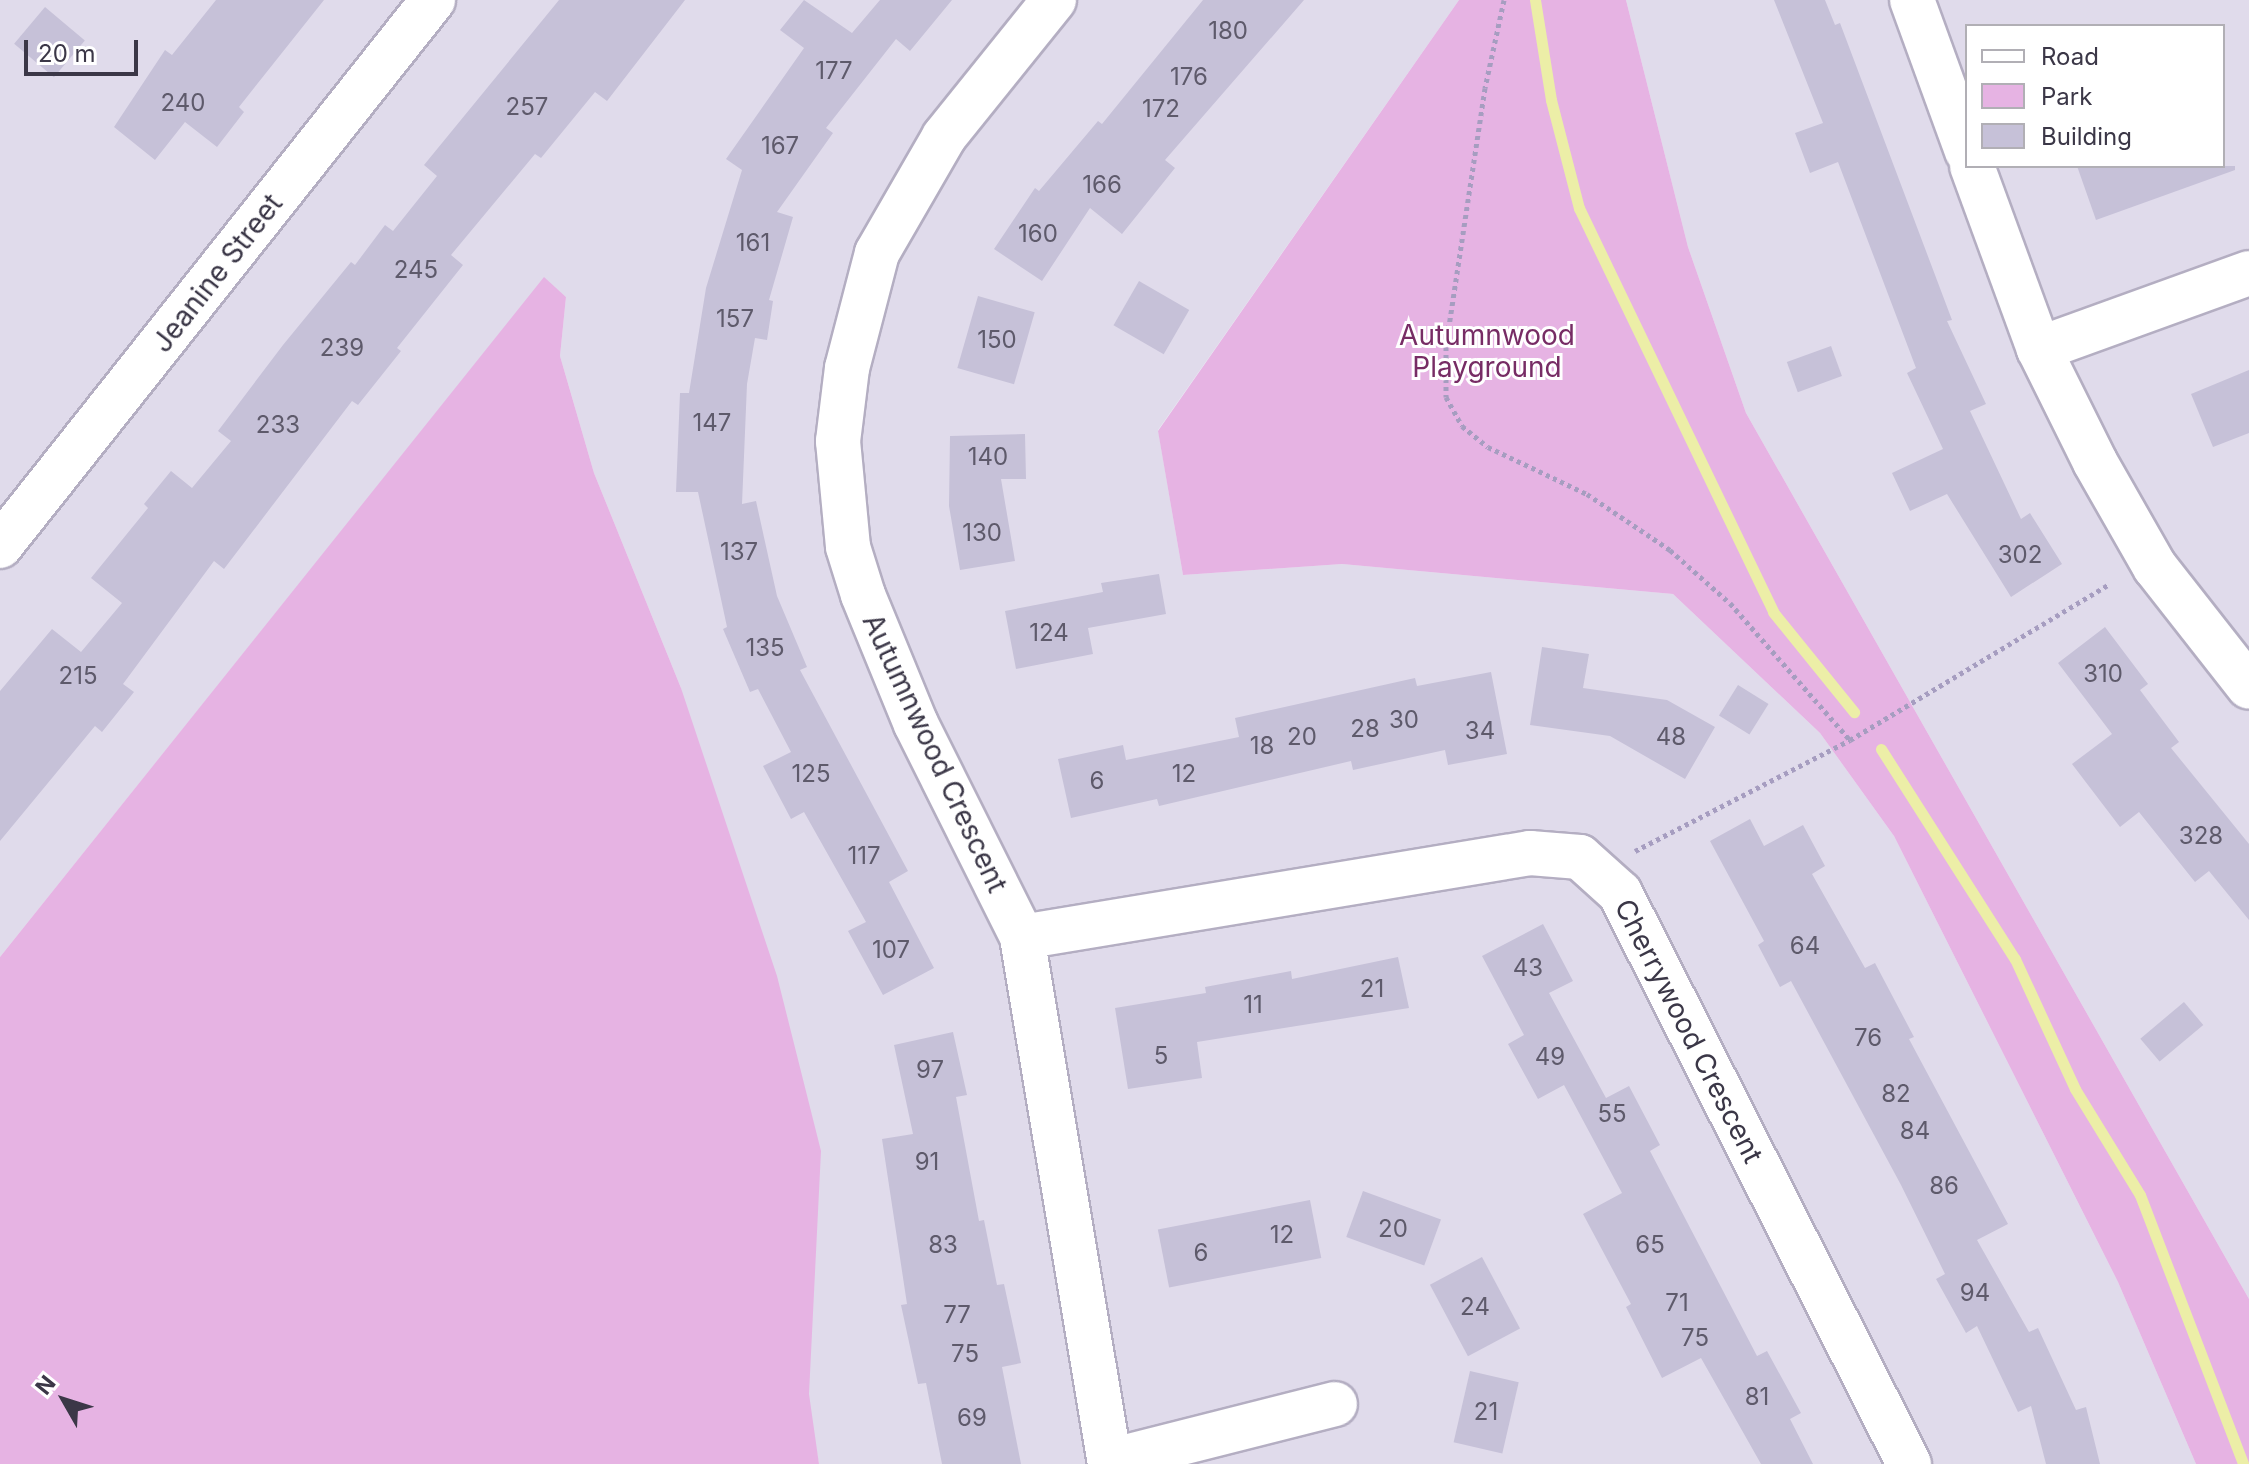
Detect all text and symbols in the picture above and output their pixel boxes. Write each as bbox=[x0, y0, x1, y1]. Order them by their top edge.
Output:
house number: 180 bbox=[1208, 17, 1248, 45]
scale bar bbox=[28, 24, 142, 74]
legend bbox=[1965, 24, 2225, 168]
text: 20 m bbox=[38, 39, 96, 68]
text: Road bbox=[2041, 42, 2099, 71]
house number: 177 bbox=[815, 57, 853, 85]
house number: 176 bbox=[1170, 63, 1208, 91]
text: Park bbox=[2041, 82, 2092, 111]
house number: 240 bbox=[161, 89, 205, 117]
house number: 257 bbox=[506, 93, 548, 121]
house number: 172 bbox=[1142, 95, 1180, 123]
text: Building bbox=[2041, 122, 2132, 151]
house number: 167 bbox=[761, 132, 799, 160]
house number: 166 bbox=[1082, 171, 1122, 199]
street label: Jeanine Street bbox=[145, 187, 289, 359]
house number: 160 bbox=[1018, 220, 1058, 248]
house number: 161 bbox=[736, 229, 770, 257]
house number: 245 bbox=[394, 256, 438, 284]
house number: 157 bbox=[716, 305, 754, 333]
park label: Autumnwood Playground bbox=[1399, 318, 1575, 384]
house number: 150 bbox=[977, 326, 1017, 354]
house number: 239 bbox=[320, 334, 364, 362]
house number: 147 bbox=[693, 409, 731, 437]
house number: 233 bbox=[256, 411, 300, 439]
house number: 140 bbox=[968, 443, 1008, 471]
house number: 130 bbox=[962, 519, 1002, 547]
house number: 137 bbox=[720, 538, 758, 566]
house number: 302 bbox=[1998, 541, 2042, 569]
street label: Autumnwood Crescent bbox=[856, 608, 1014, 898]
house number: 124 bbox=[1029, 619, 1069, 647]
house number: 135 bbox=[745, 634, 785, 662]
house number: 310 bbox=[2083, 660, 2123, 688]
house number: 215 bbox=[59, 662, 97, 690]
house number: 30 bbox=[1389, 706, 1419, 734]
house number: 28 bbox=[1350, 715, 1380, 743]
house number: 34 bbox=[1465, 717, 1495, 745]
house number: 20 bbox=[1287, 723, 1317, 751]
house number: 48 bbox=[1656, 723, 1686, 751]
house number: 18 bbox=[1250, 732, 1274, 760]
house number: 125 bbox=[792, 760, 830, 788]
house number: 12 bbox=[1172, 760, 1196, 788]
house number: 6 bbox=[1090, 767, 1104, 795]
house number: 328 bbox=[2179, 822, 2223, 850]
house number: 117 bbox=[847, 842, 881, 870]
street label: Cherrywood Crescent bbox=[1608, 893, 1770, 1169]
house number: 64 bbox=[1790, 932, 1820, 960]
house number: 107 bbox=[872, 936, 910, 964]
house number: 43 bbox=[1513, 954, 1543, 982]
house number: 21 bbox=[1360, 975, 1384, 1003]
house number: 11 bbox=[1243, 991, 1263, 1019]
house number: 76 bbox=[1854, 1024, 1882, 1052]
house number: 5 bbox=[1154, 1042, 1168, 1070]
house number: 49 bbox=[1535, 1043, 1565, 1071]
house number: 97 bbox=[916, 1056, 944, 1084]
house number: 82 bbox=[1881, 1080, 1911, 1108]
house number: 55 bbox=[1597, 1100, 1627, 1128]
house number: 84 bbox=[1900, 1117, 1930, 1145]
house number: 91 bbox=[915, 1148, 939, 1176]
house number: 86 bbox=[1929, 1172, 1959, 1200]
house number: 20 bbox=[1378, 1215, 1408, 1243]
house number: 12 bbox=[1270, 1221, 1294, 1249]
house number: 83 bbox=[928, 1231, 958, 1259]
house number: 65 bbox=[1635, 1231, 1665, 1259]
house number: 6 bbox=[1194, 1239, 1208, 1267]
house number: 94 bbox=[1960, 1279, 1990, 1307]
house number: 71 bbox=[1665, 1289, 1689, 1317]
house number: 24 bbox=[1460, 1293, 1490, 1321]
house number: 77 bbox=[943, 1301, 971, 1329]
house number: 75 bbox=[1681, 1324, 1709, 1352]
house number: 75 bbox=[951, 1340, 979, 1368]
north arrow bbox=[24, 1360, 104, 1440]
text: N bbox=[30, 1370, 61, 1400]
house number: 81 bbox=[1745, 1383, 1769, 1411]
house number: 21 bbox=[1474, 1398, 1498, 1426]
house number: 69 bbox=[957, 1404, 987, 1432]

